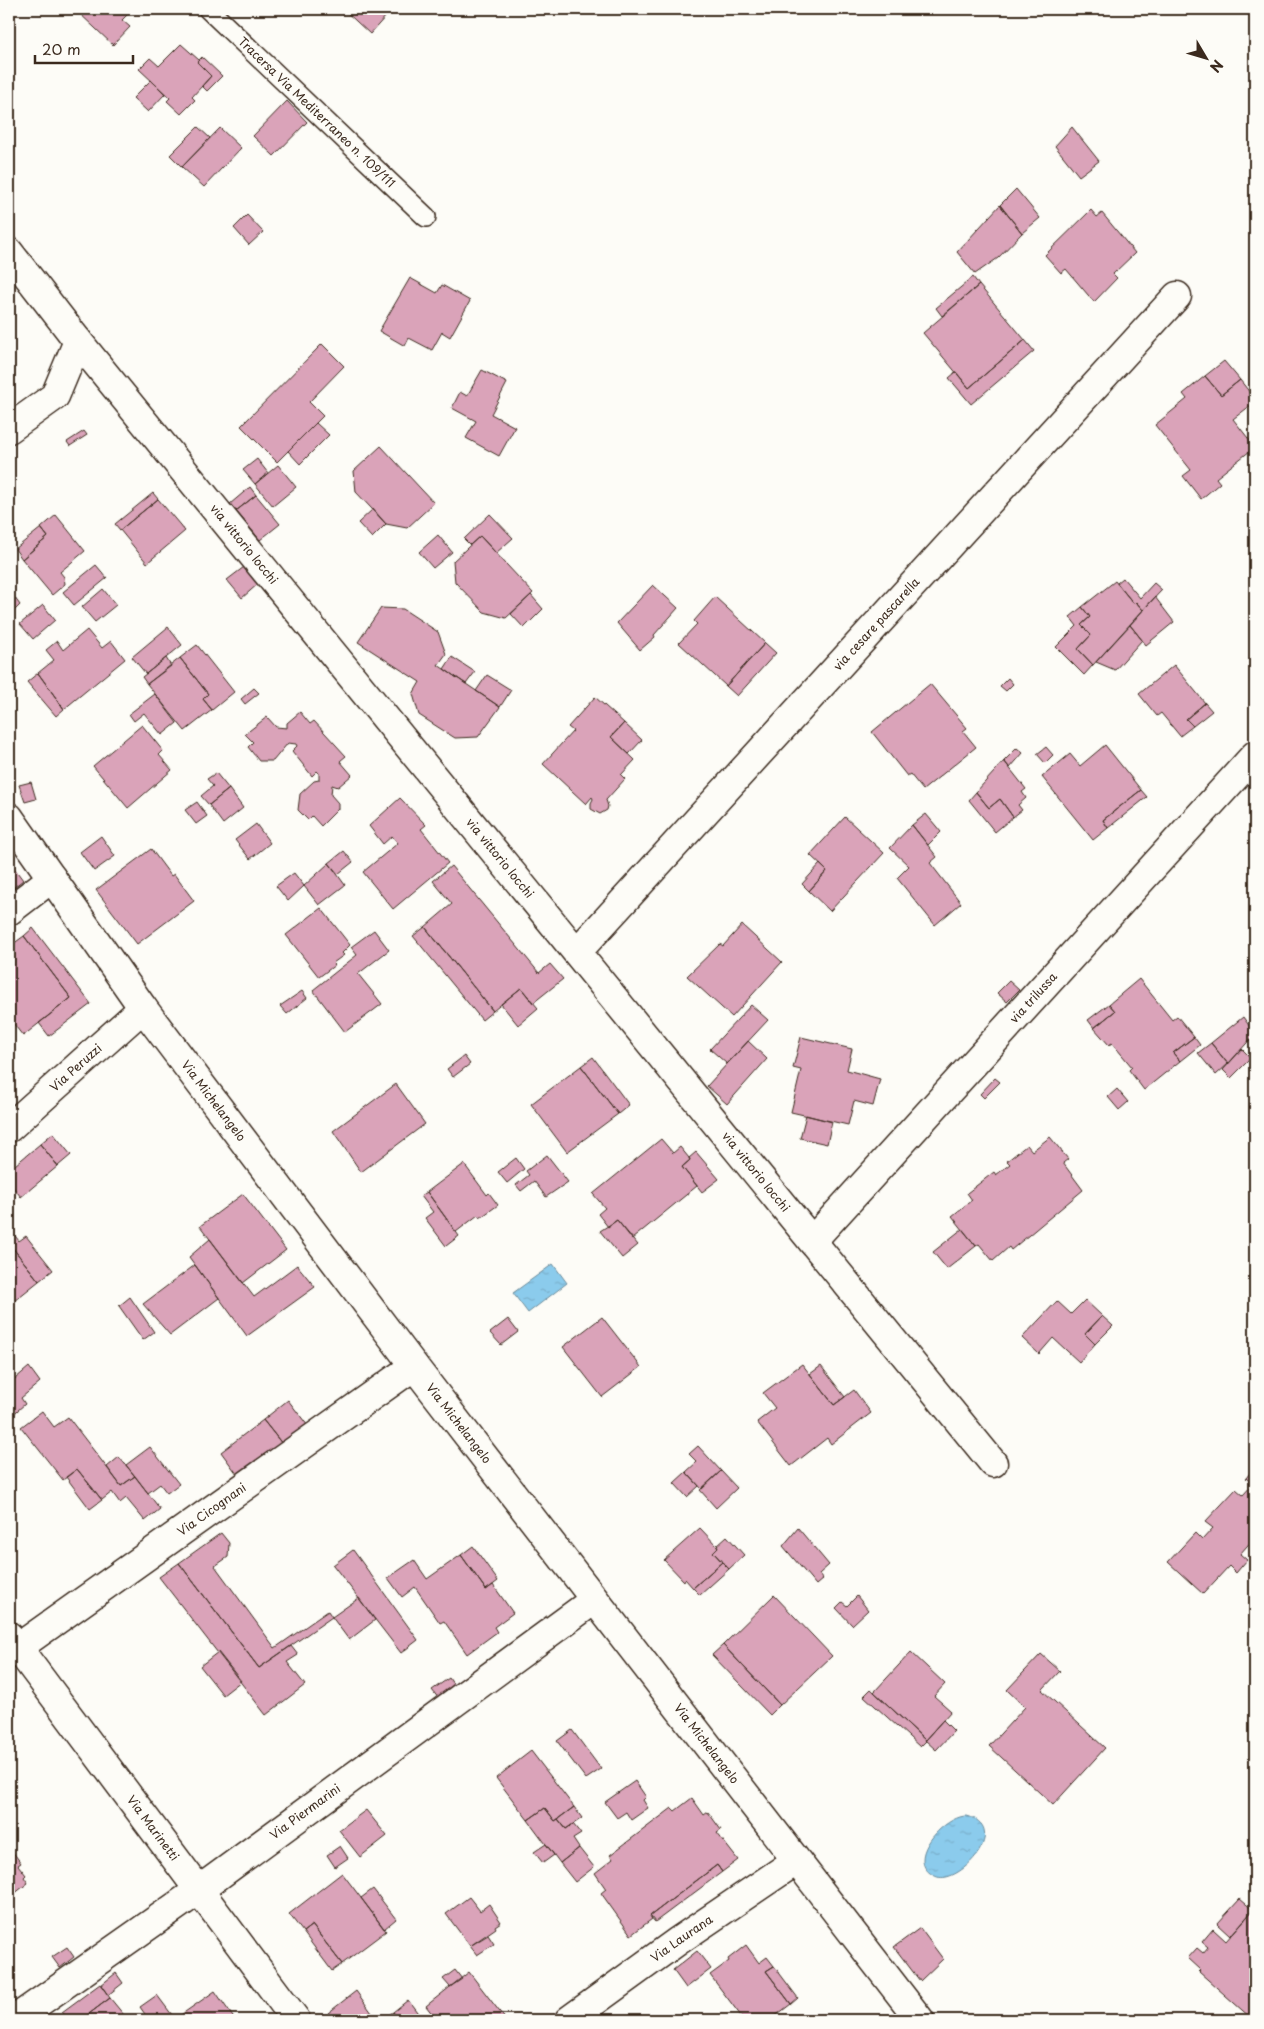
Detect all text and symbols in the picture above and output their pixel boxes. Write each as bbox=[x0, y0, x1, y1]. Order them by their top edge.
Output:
scale bar bbox=[35, 32, 132, 64]
street label: Tracersa Via Mediterraneo n. 109/111 bbox=[235, 32, 400, 191]
north arrow bbox=[1182, 32, 1232, 82]
text: 20 m bbox=[42, 37, 81, 60]
text: N bbox=[1205, 55, 1228, 77]
street label: via vittorio locchi bbox=[206, 500, 283, 588]
street label: via cesare pascarella bbox=[829, 573, 924, 674]
street label: via vittorio locchi bbox=[462, 814, 539, 901]
street label: via trilussa bbox=[1005, 967, 1061, 1027]
street label: Via Peruzzi bbox=[45, 1039, 105, 1095]
street label: Via Michelangelo bbox=[178, 1056, 251, 1145]
street label: via vittorio locchi bbox=[718, 1128, 795, 1215]
street label: Via Michelangelo bbox=[422, 1379, 496, 1467]
street label: Via Cicognani bbox=[173, 1478, 250, 1540]
street label: Via Michelangelo bbox=[670, 1699, 744, 1787]
street label: Via Piermarini bbox=[266, 1779, 344, 1843]
street label: Via Marinetti bbox=[123, 1791, 184, 1864]
street label: Via Laurana bbox=[646, 1910, 716, 1966]

